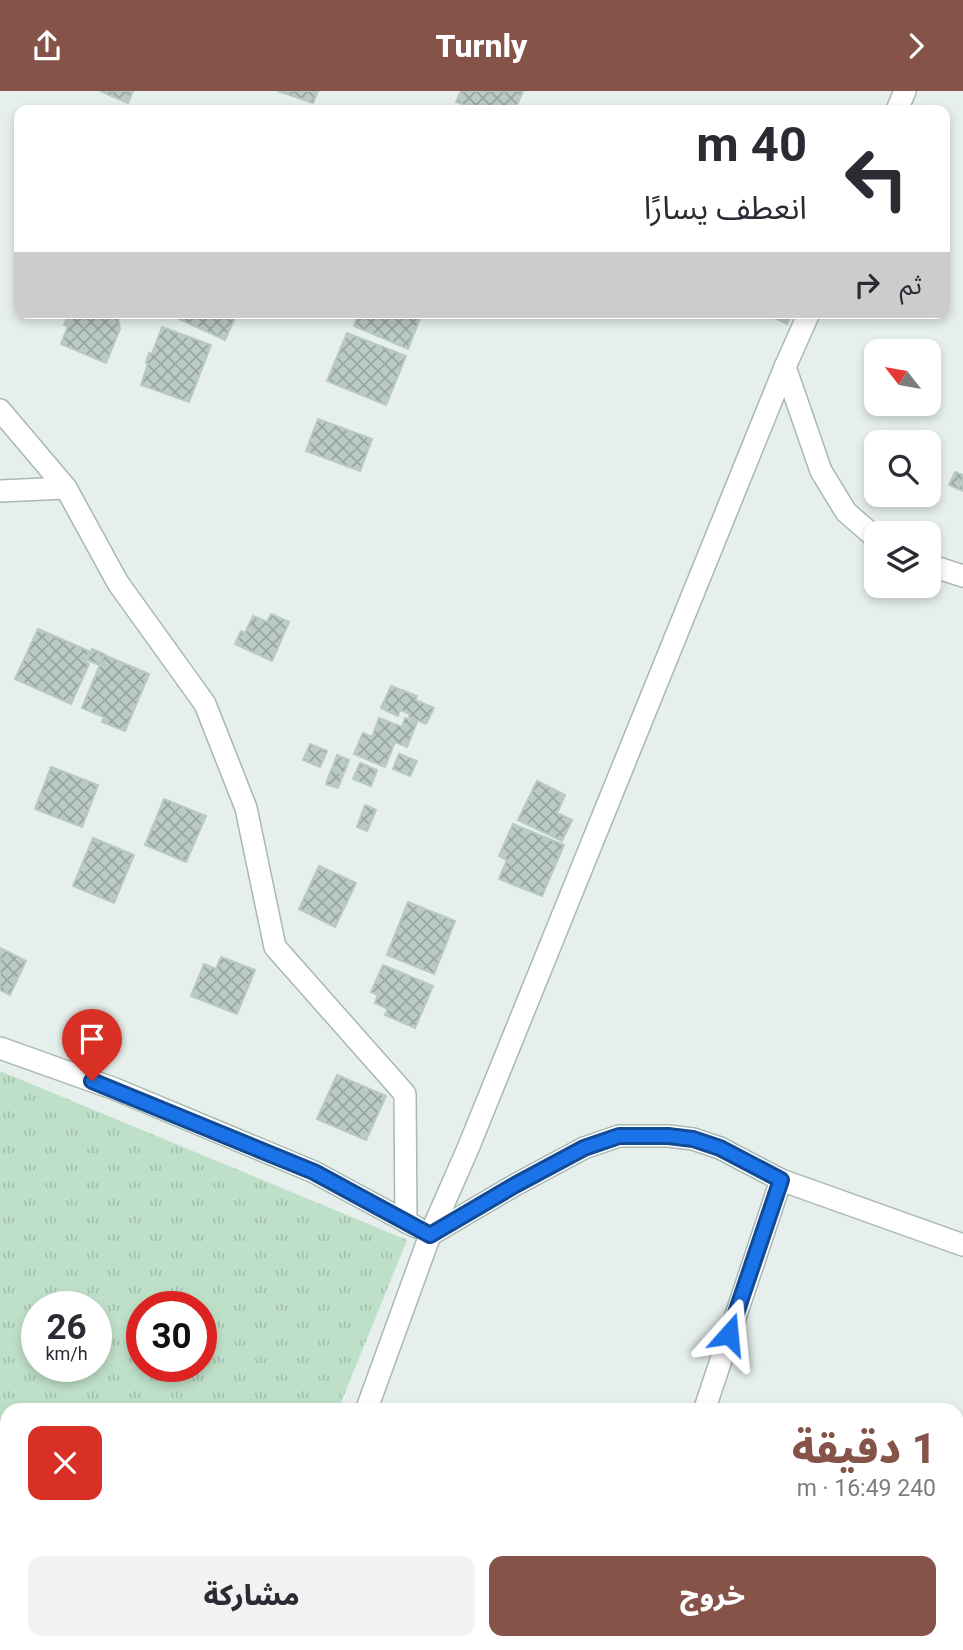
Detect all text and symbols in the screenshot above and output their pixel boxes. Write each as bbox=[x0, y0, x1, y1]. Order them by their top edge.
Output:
icon: share bbox=[28, 27, 66, 65]
text: Turnly bbox=[436, 27, 527, 65]
icon: forward bbox=[897, 27, 935, 65]
text: 40 m bbox=[696, 116, 807, 173]
icon: left bbox=[831, 133, 922, 224]
text: انعطف يسارًا bbox=[644, 189, 807, 227]
icon: right bbox=[848, 266, 886, 304]
text: ثم bbox=[900, 270, 922, 300]
north arrow bbox=[864, 339, 942, 417]
map controls bbox=[864, 339, 941, 598]
button: search bbox=[864, 430, 941, 507]
button: layers bbox=[864, 521, 941, 598]
pin bbox=[62, 1009, 122, 1081]
icon: arrive bbox=[73, 1020, 111, 1058]
speed limit sign: 30 bbox=[126, 1291, 217, 1382]
position arrow bbox=[692, 1297, 766, 1371]
text: 26 bbox=[46, 1307, 87, 1348]
text: km/h bbox=[45, 1343, 88, 1364]
text: 1 دقيقة bbox=[792, 1424, 936, 1473]
button: close bbox=[28, 1426, 102, 1500]
text: 240 m · 16:49 bbox=[797, 1475, 936, 1502]
button: مشاركة bbox=[28, 1556, 475, 1636]
button: خروج bbox=[489, 1556, 936, 1636]

